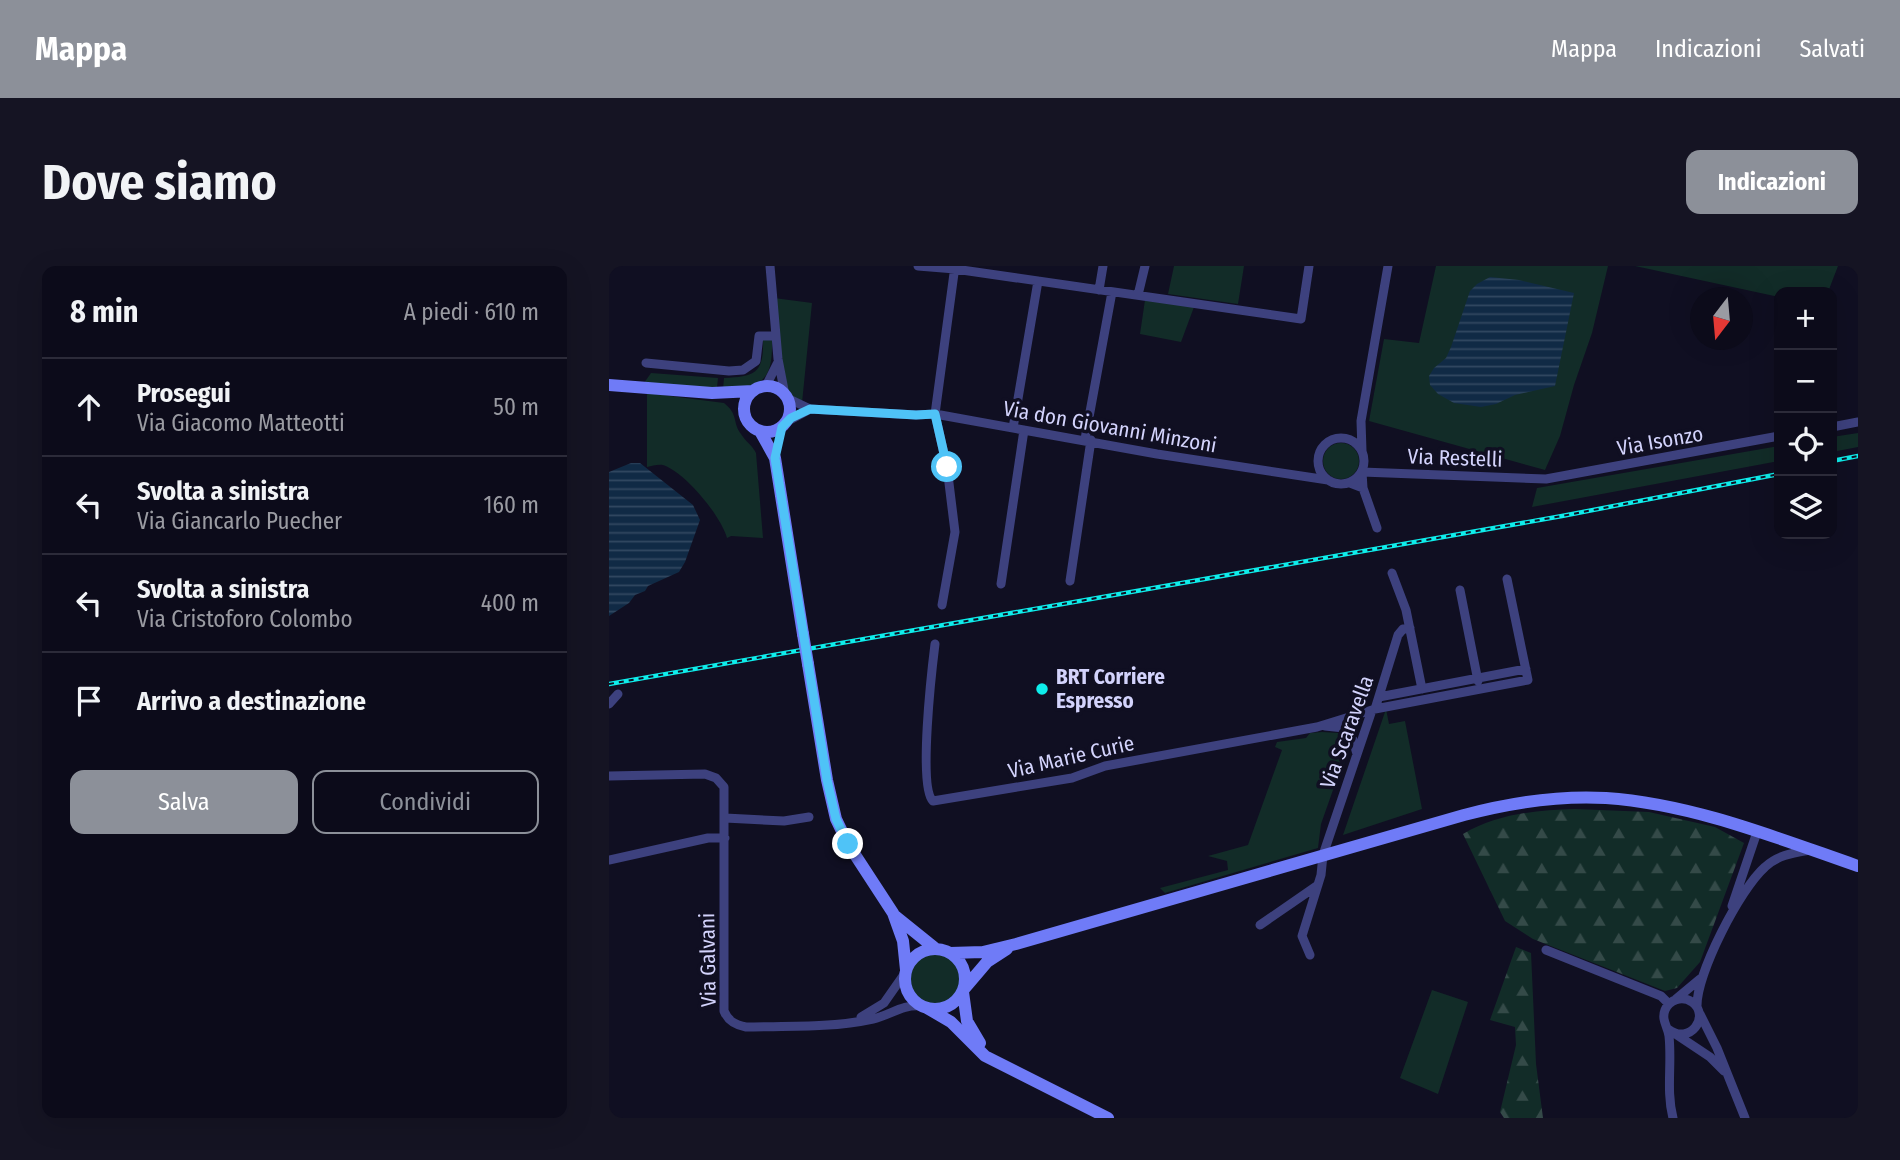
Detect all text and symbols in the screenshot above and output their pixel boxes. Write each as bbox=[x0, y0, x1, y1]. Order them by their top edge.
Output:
text: Mappa bbox=[35, 29, 127, 69]
text: Mappa bbox=[1551, 35, 1617, 63]
text: Indicazioni bbox=[1655, 35, 1761, 63]
text: Salvati bbox=[1799, 35, 1865, 63]
button: Indicazioni bbox=[1686, 150, 1858, 214]
text: Dove siamo bbox=[42, 153, 277, 212]
north arrow bbox=[1690, 287, 1753, 350]
map controls bbox=[1774, 287, 1837, 539]
button: + bbox=[1774, 287, 1837, 350]
text: 8 min bbox=[70, 294, 138, 330]
text: A piedi · 610 m bbox=[404, 298, 539, 326]
button: − bbox=[1774, 350, 1837, 413]
text: Prosegui bbox=[137, 378, 231, 409]
icon: ahead bbox=[70, 388, 108, 426]
text: 50 m bbox=[493, 393, 539, 421]
street label: Via don Giovanni Minzoni bbox=[1001, 395, 1219, 459]
text: Via Giacomo Matteotti bbox=[137, 409, 345, 437]
button: locate bbox=[1774, 413, 1837, 476]
street label: Via Isonzo bbox=[1615, 421, 1705, 461]
street label: Via Restelli bbox=[1407, 443, 1503, 473]
route start bbox=[931, 451, 962, 482]
text: Svolta a sinistra bbox=[137, 476, 309, 507]
button: layers bbox=[1774, 476, 1837, 539]
icon: left bbox=[70, 486, 108, 524]
text: 160 m bbox=[484, 491, 539, 519]
text: Via Giancarlo Puecher bbox=[137, 507, 342, 535]
text: Svolta a sinistra bbox=[137, 574, 309, 605]
icon: left bbox=[70, 584, 108, 622]
text: 400 m bbox=[481, 589, 539, 617]
text: Via Cristoforo Colombo bbox=[137, 605, 353, 633]
place label: BRT Corriere Espresso bbox=[1056, 664, 1165, 714]
street label: Via Scaravella bbox=[1315, 672, 1379, 792]
marker: BRT Corriere Espresso bbox=[1034, 681, 1050, 697]
icon: arrive bbox=[70, 682, 108, 720]
text: Arrivo a destinazione bbox=[137, 686, 366, 717]
street label: Via Marie Curie bbox=[1005, 730, 1137, 784]
button: Salva bbox=[70, 770, 298, 834]
button: Condividi bbox=[312, 770, 539, 834]
route end bbox=[832, 828, 863, 859]
street label: Via Galvani bbox=[694, 913, 722, 1007]

